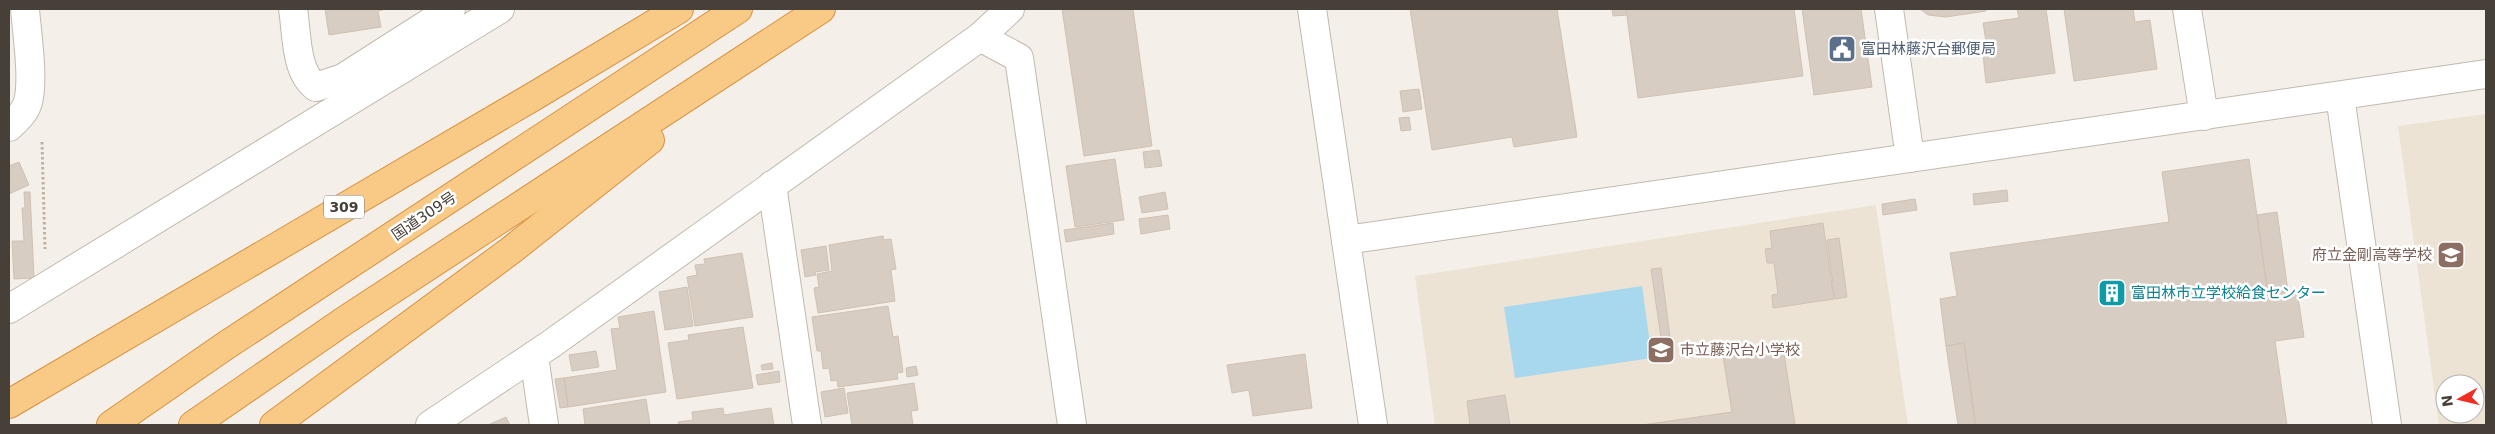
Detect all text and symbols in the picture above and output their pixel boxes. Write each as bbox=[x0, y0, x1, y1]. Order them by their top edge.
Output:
public building icon: 富田林藤沢台郵便局 bbox=[1827, 34, 1857, 64]
place label: 富田林藤沢台郵便局 bbox=[1861, 40, 1996, 58]
street label: 国道309号 bbox=[388, 188, 460, 244]
road number: 309 bbox=[324, 196, 364, 218]
school or university icon: 府立金剛高等学校 bbox=[2436, 240, 2466, 270]
place label: 府立金剛高等学校 bbox=[2312, 246, 2432, 264]
building icon: 富田林市立学校給食センター bbox=[2097, 278, 2127, 308]
place label: 富田林市立学校給食センター bbox=[2131, 284, 2326, 302]
school or university icon: 市立藤沢台小学校 bbox=[1646, 335, 1676, 365]
place label: 市立藤沢台小学校 bbox=[1680, 341, 1800, 359]
north arrow bbox=[2435, 374, 2485, 424]
text: N bbox=[2438, 394, 2456, 408]

